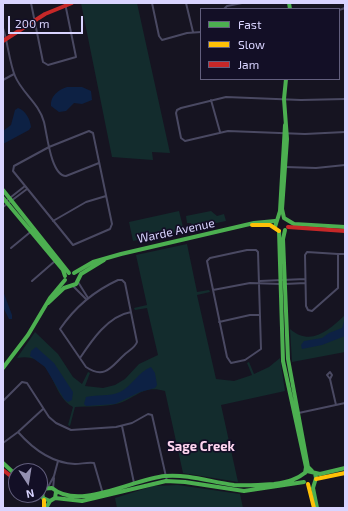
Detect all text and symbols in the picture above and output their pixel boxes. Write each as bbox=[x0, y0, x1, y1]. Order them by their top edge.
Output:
scale bar bbox=[10, 8, 85, 34]
legend bbox=[200, 8, 340, 80]
text: 200 m bbox=[15, 16, 49, 30]
text: Fast bbox=[238, 17, 261, 31]
text: Slow bbox=[238, 37, 265, 51]
text: Jam bbox=[238, 57, 259, 71]
street label: Warde Avenue bbox=[136, 216, 216, 246]
district label: Sage Creek bbox=[167, 439, 235, 455]
north arrow bbox=[8, 463, 48, 503]
text: N bbox=[25, 487, 36, 501]

